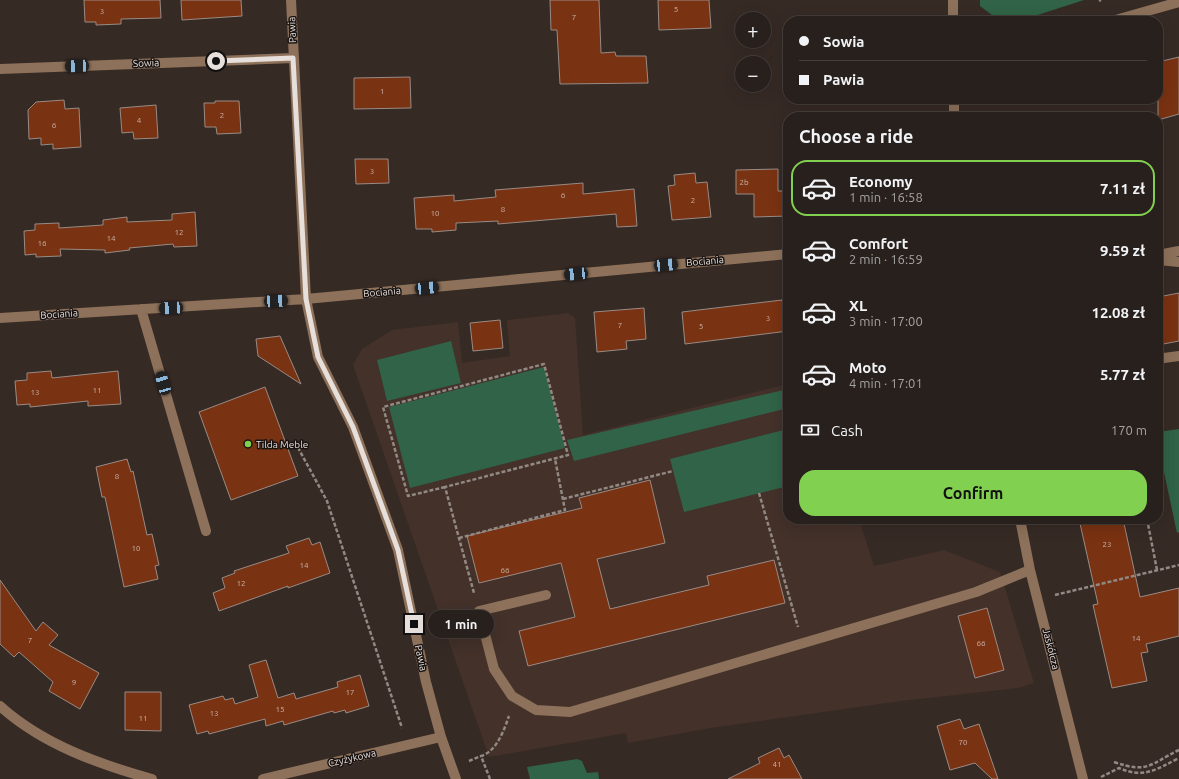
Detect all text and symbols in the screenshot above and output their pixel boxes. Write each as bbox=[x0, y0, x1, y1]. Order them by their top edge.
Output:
house number: 5 bbox=[674, 5, 678, 14]
house number: 3 bbox=[100, 7, 104, 16]
map controls bbox=[735, 12, 771, 92]
button: + bbox=[735, 12, 771, 48]
house number: 7 bbox=[572, 13, 576, 22]
street label: Pawia bbox=[286, 17, 298, 43]
text: Sowia bbox=[823, 33, 864, 50]
route start bbox=[207, 52, 225, 70]
button: − bbox=[735, 56, 771, 92]
street label: Sowia bbox=[133, 57, 159, 69]
car bbox=[65, 60, 89, 72]
text: Pawia bbox=[823, 71, 864, 88]
house number: 1 bbox=[380, 87, 384, 96]
house number: 2 bbox=[220, 111, 224, 120]
house number: 4 bbox=[137, 116, 142, 125]
house number: 6 bbox=[52, 121, 57, 130]
text: Choose a ride bbox=[799, 126, 913, 146]
house number: 3 bbox=[370, 167, 374, 176]
icon: car bbox=[801, 170, 837, 206]
text: Economy bbox=[849, 173, 913, 190]
house number: 2b bbox=[739, 178, 749, 187]
text: 7.11 zł bbox=[1100, 180, 1145, 197]
text: 1 min · 16:58 bbox=[849, 190, 923, 204]
house number: 6 bbox=[561, 191, 566, 200]
house number: 2 bbox=[691, 196, 695, 205]
house number: 8 bbox=[501, 205, 506, 214]
house number: 10 bbox=[430, 209, 440, 218]
house number: 12 bbox=[174, 228, 184, 237]
icon: car bbox=[801, 232, 837, 268]
house number: 14 bbox=[106, 234, 116, 243]
text: Comfort bbox=[849, 235, 908, 252]
house number: 16 bbox=[37, 239, 47, 248]
text: 9.59 zł bbox=[1100, 242, 1145, 259]
text: 2 min · 16:59 bbox=[849, 252, 923, 266]
street label: Bociania bbox=[686, 254, 724, 268]
car bbox=[654, 258, 678, 272]
car bbox=[564, 267, 588, 281]
car bbox=[415, 281, 439, 295]
street label: Bociania bbox=[363, 285, 401, 299]
car bbox=[264, 294, 288, 308]
icon: car bbox=[801, 294, 837, 330]
text: XL bbox=[849, 297, 867, 314]
car bbox=[159, 301, 183, 315]
text: 12.08 zł bbox=[1091, 304, 1145, 321]
street label: Bociania bbox=[40, 307, 78, 321]
house number: 3 bbox=[766, 314, 770, 323]
text: 3 min · 17:00 bbox=[849, 314, 923, 328]
house number: 7 bbox=[618, 321, 622, 330]
house number: 5 bbox=[699, 322, 703, 331]
icon: car bbox=[801, 356, 837, 392]
text: Moto bbox=[849, 359, 887, 376]
text: 5.77 zł bbox=[1100, 366, 1145, 383]
car bbox=[154, 370, 172, 396]
text: 4 min · 17:01 bbox=[849, 376, 923, 390]
house number: 11 bbox=[92, 386, 102, 395]
house number: 13 bbox=[30, 388, 40, 397]
icon: cash bbox=[799, 419, 821, 441]
text: Cash bbox=[831, 422, 863, 439]
text: 170 m bbox=[1111, 423, 1147, 437]
marker: Tilda Meble bbox=[243, 439, 253, 449]
place label: Tilda Meble bbox=[256, 439, 308, 450]
button: Confirm bbox=[799, 470, 1147, 516]
house number: 8 bbox=[115, 472, 120, 481]
house number: 23 bbox=[1102, 540, 1112, 549]
house number: 10 bbox=[131, 544, 141, 553]
house number: 14 bbox=[299, 561, 309, 570]
house number: 66 bbox=[500, 566, 510, 575]
house number: 12 bbox=[236, 579, 246, 588]
callout: 1 min bbox=[428, 610, 494, 638]
route end bbox=[405, 615, 423, 633]
text: 1 min bbox=[445, 617, 477, 631]
street label: Jaskółcza bbox=[1041, 627, 1061, 671]
house number: 14 bbox=[1131, 634, 1141, 643]
house number: 7 bbox=[28, 636, 32, 645]
house number: 66 bbox=[976, 639, 986, 648]
street label: Pawia bbox=[413, 644, 429, 672]
house number: 9 bbox=[72, 678, 76, 687]
house number: 17 bbox=[345, 688, 355, 697]
house number: 15 bbox=[275, 705, 285, 714]
house number: 13 bbox=[209, 709, 219, 718]
house number: 11 bbox=[138, 714, 148, 723]
house number: 70 bbox=[958, 738, 968, 747]
street label: Czyżykowa bbox=[327, 747, 377, 769]
house number: 41 bbox=[772, 760, 782, 769]

